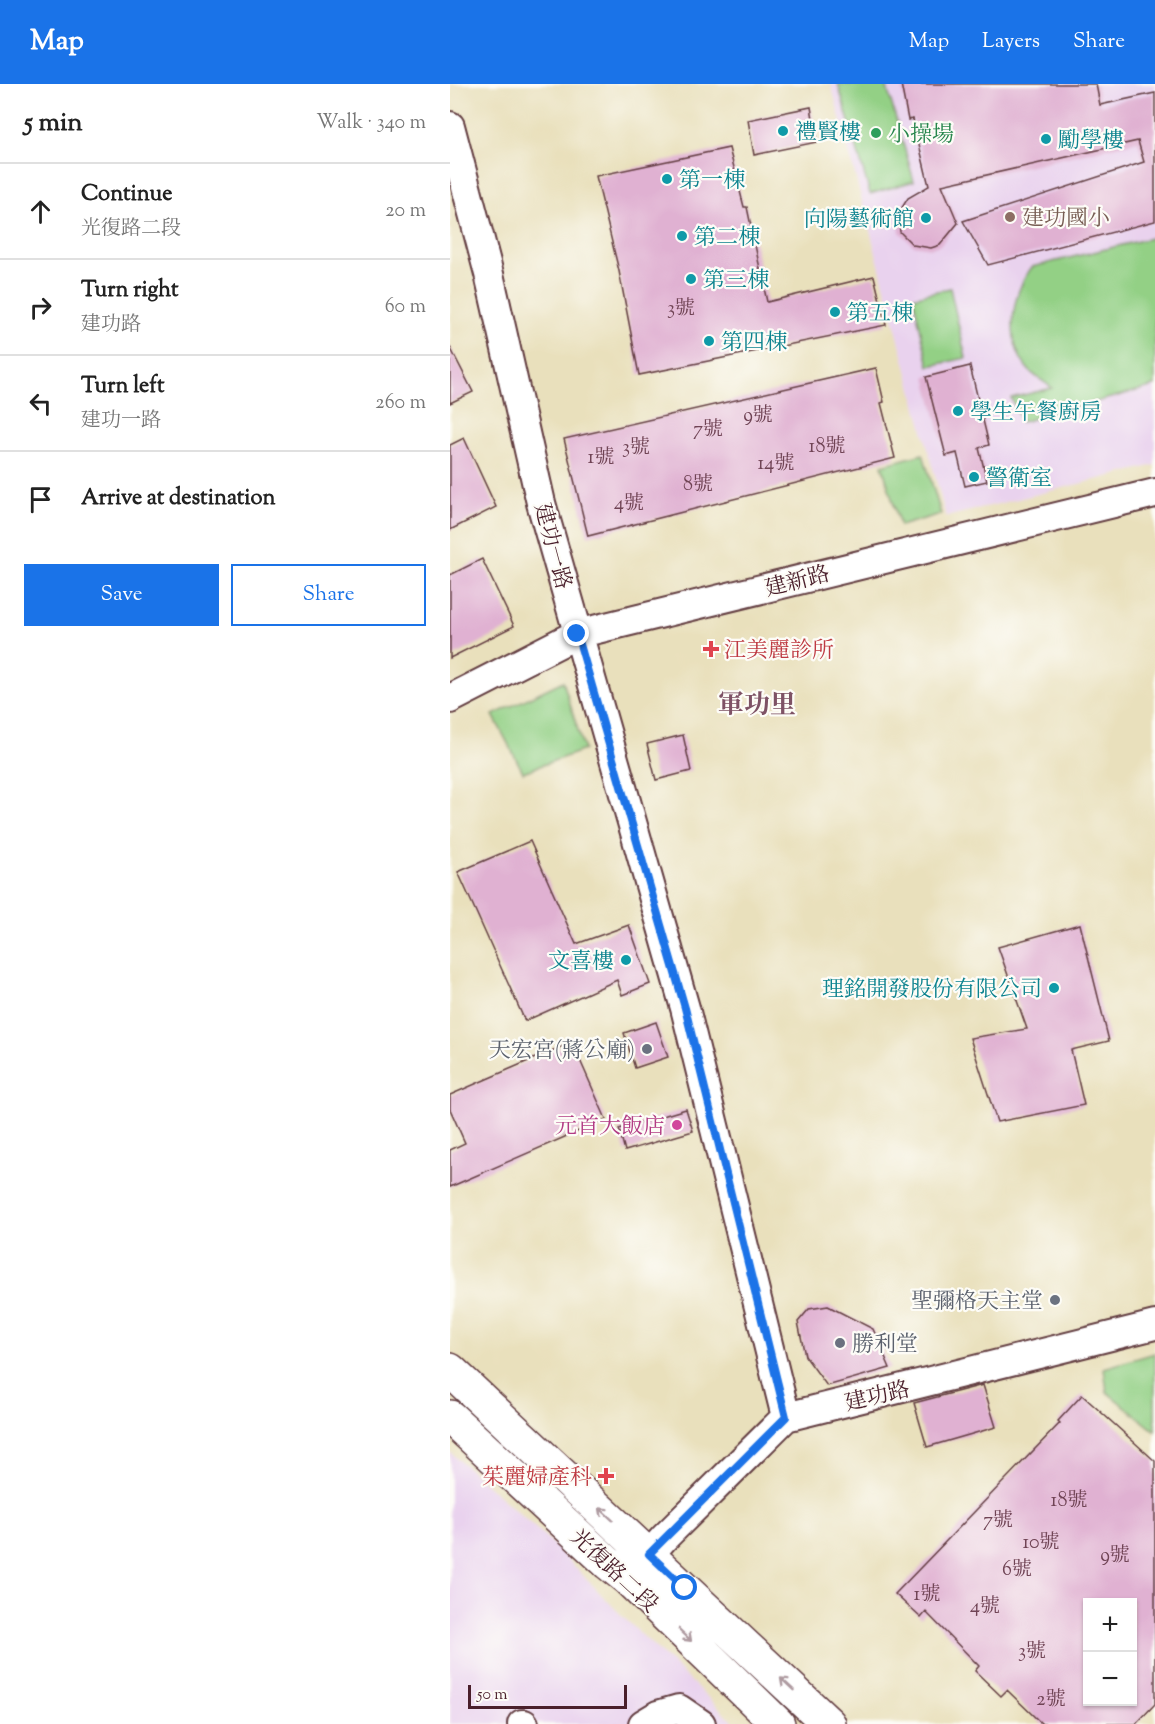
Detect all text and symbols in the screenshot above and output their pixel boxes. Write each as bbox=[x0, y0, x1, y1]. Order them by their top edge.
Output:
text: Map bbox=[30, 22, 84, 62]
text: Map bbox=[909, 27, 949, 57]
text: Layers bbox=[982, 27, 1040, 57]
text: Share bbox=[1073, 27, 1125, 57]
text: 5 min bbox=[24, 105, 83, 142]
text: Walk · 340 m bbox=[316, 109, 426, 138]
place label: 禮賢樓 bbox=[795, 118, 861, 150]
place label: 小操場 bbox=[888, 120, 954, 152]
marker: 禮賢樓 bbox=[776, 124, 790, 138]
marker: 小操場 bbox=[869, 126, 883, 140]
place label: 勵學樓 bbox=[1058, 126, 1124, 158]
marker: 勵學樓 bbox=[1039, 132, 1053, 146]
place label: 第一棟 bbox=[679, 166, 745, 198]
marker: 第一棟 bbox=[660, 172, 674, 186]
text: Continue bbox=[81, 179, 172, 211]
icon: ahead bbox=[24, 195, 57, 228]
text: 20 m bbox=[385, 197, 426, 226]
place label: 建功國小 bbox=[1022, 204, 1110, 236]
place label: 向陽藝術館 bbox=[804, 205, 914, 237]
marker: 建功國小 bbox=[1003, 210, 1017, 224]
marker: 向陽藝術館 bbox=[919, 211, 933, 225]
text: 光復路二段 bbox=[81, 215, 181, 244]
place label: 第二棟 bbox=[694, 223, 760, 255]
marker: 第二棟 bbox=[675, 229, 689, 243]
place label: 第三棟 bbox=[703, 266, 769, 298]
marker: 第三棟 bbox=[684, 272, 698, 286]
text: Turn right bbox=[81, 275, 178, 307]
icon: right bbox=[24, 291, 57, 324]
text: 60 m bbox=[385, 293, 426, 322]
house number: 3號 bbox=[667, 295, 695, 324]
place label: 第五棟 bbox=[847, 299, 913, 331]
marker: 第五棟 bbox=[828, 305, 842, 319]
text: 建功路 bbox=[81, 311, 141, 340]
place label: 第四棟 bbox=[721, 328, 787, 360]
marker: 第四棟 bbox=[702, 334, 716, 348]
text: Turn left bbox=[81, 371, 164, 403]
icon: left bbox=[24, 387, 57, 420]
text: 260 m bbox=[375, 389, 426, 418]
place label: 學生午餐廚房 bbox=[970, 398, 1102, 430]
house number: 9號 bbox=[743, 402, 773, 431]
marker: 學生午餐廚房 bbox=[951, 404, 965, 418]
text: 建功一路 bbox=[81, 407, 161, 436]
house number: 7號 bbox=[693, 416, 723, 445]
house number: 18號 bbox=[809, 433, 845, 462]
house number: 3號 bbox=[622, 434, 650, 463]
house number: 1號 bbox=[588, 444, 614, 473]
house number: 14號 bbox=[758, 450, 794, 479]
place label: 警衛室 bbox=[986, 464, 1052, 496]
marker: 警衛室 bbox=[967, 470, 981, 484]
house number: 8號 bbox=[683, 471, 713, 500]
icon: arrive bbox=[24, 483, 57, 516]
text: Arrive at destination bbox=[81, 483, 276, 515]
house number: 4號 bbox=[614, 490, 644, 519]
street label: 建功一路 bbox=[524, 500, 578, 593]
street label: 建新路 bbox=[762, 559, 834, 606]
button: Save bbox=[24, 564, 219, 626]
button: Share bbox=[231, 564, 426, 626]
route end bbox=[563, 620, 589, 646]
place label: 江美麗診所 bbox=[724, 636, 834, 668]
marker: 江美麗診所 bbox=[702, 640, 720, 658]
district label: 軍功里 bbox=[718, 688, 796, 725]
place label: 文喜樓 bbox=[548, 947, 614, 979]
marker: 文喜樓 bbox=[619, 953, 633, 967]
place label: 理銘開發股份有限公司 bbox=[822, 975, 1042, 1007]
marker: 理銘開發股份有限公司 bbox=[1047, 981, 1061, 995]
place label: 天宏宮(蔣公廟) bbox=[489, 1036, 635, 1068]
marker: 天宏宮(蔣公廟) bbox=[640, 1042, 654, 1056]
place label: 元首大飯店 bbox=[555, 1112, 665, 1144]
marker: 元首大飯店 bbox=[670, 1118, 684, 1132]
place label: 聖彌格天主堂 bbox=[911, 1287, 1043, 1319]
marker: 聖彌格天主堂 bbox=[1048, 1293, 1062, 1307]
place label: 勝利堂 bbox=[852, 1330, 918, 1362]
marker: 勝利堂 bbox=[833, 1336, 847, 1350]
street label: 建功路 bbox=[842, 1375, 913, 1421]
place label: 茱麗婦產科 bbox=[482, 1463, 592, 1495]
marker: 茱麗婦產科 bbox=[597, 1467, 615, 1485]
house number: 18號 bbox=[1051, 1487, 1087, 1516]
one-way arrow bbox=[598, 1507, 613, 1521]
house number: 7號 bbox=[983, 1507, 1013, 1536]
street label: 光復路二段 bbox=[562, 1523, 664, 1621]
house number: 10號 bbox=[1022, 1529, 1060, 1558]
house number: 9號 bbox=[1100, 1542, 1130, 1571]
house number: 6號 bbox=[1002, 1556, 1032, 1585]
route start bbox=[671, 1574, 697, 1600]
house number: 1號 bbox=[914, 1581, 940, 1610]
house number: 4號 bbox=[970, 1593, 1000, 1622]
map controls bbox=[1083, 1598, 1137, 1706]
button: + bbox=[1083, 1598, 1137, 1652]
one-way arrow bbox=[677, 1628, 692, 1642]
house number: 3號 bbox=[1018, 1638, 1046, 1667]
button: − bbox=[1083, 1652, 1137, 1706]
one-way arrow bbox=[779, 1677, 794, 1691]
scale bar bbox=[468, 1682, 627, 1710]
text: 50 m bbox=[477, 1684, 508, 1707]
house number: 2號 bbox=[1036, 1686, 1066, 1715]

